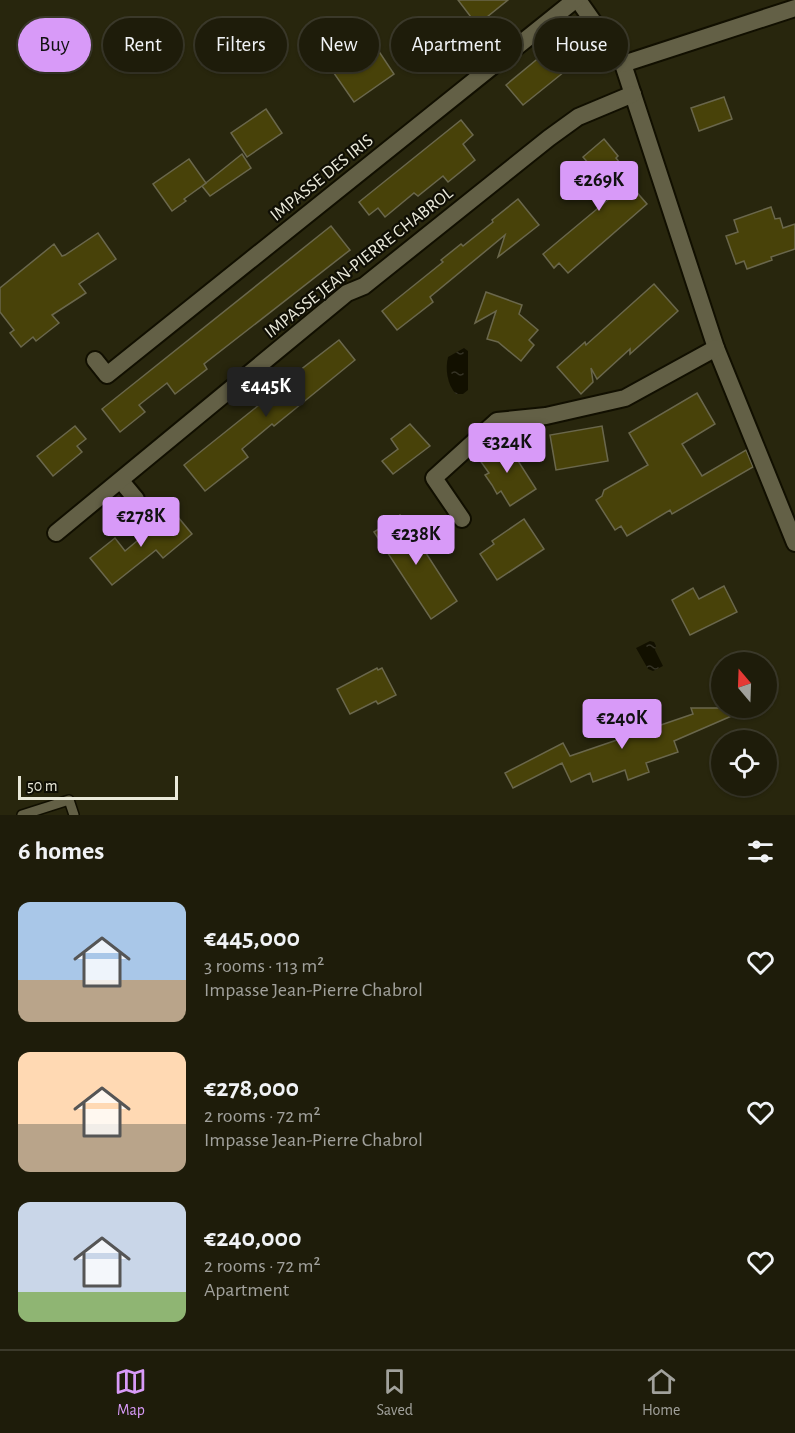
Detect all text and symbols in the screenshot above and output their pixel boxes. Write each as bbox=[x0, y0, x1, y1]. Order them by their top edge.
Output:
chip: Buy bbox=[18, 18, 91, 72]
chip: Rent bbox=[103, 18, 183, 72]
chip: Filters bbox=[195, 18, 287, 72]
chip: New bbox=[299, 18, 379, 72]
chip: Apartment bbox=[391, 18, 522, 72]
chip: House bbox=[534, 18, 628, 72]
street label: IMPASSE DES IRIS bbox=[267, 131, 377, 225]
pin: €269K bbox=[557, 161, 641, 212]
text: €269K bbox=[574, 170, 624, 190]
street label: IMPASSE JEAN-PIERRE CHABROL bbox=[262, 184, 457, 342]
pin: €445K bbox=[224, 367, 308, 418]
text: €445K bbox=[241, 376, 291, 396]
pin: €324K bbox=[465, 423, 549, 474]
text: €324K bbox=[482, 432, 532, 452]
pin: €278K bbox=[99, 497, 183, 548]
text: €278K bbox=[117, 506, 165, 526]
pin: €238K bbox=[374, 515, 458, 566]
text: €238K bbox=[392, 524, 440, 544]
north arrow bbox=[711, 652, 777, 718]
map controls bbox=[711, 652, 777, 796]
pin: €240K bbox=[580, 699, 664, 750]
text: €240K bbox=[597, 708, 647, 728]
button: locate bbox=[711, 730, 777, 796]
scale bar bbox=[18, 773, 178, 800]
text: 50 m bbox=[27, 778, 58, 794]
icon: filters bbox=[744, 835, 777, 868]
text: 6 homes bbox=[18, 838, 104, 864]
text: €445,000 bbox=[204, 925, 300, 951]
icon: home bbox=[66, 926, 138, 998]
icon: heart bbox=[744, 946, 777, 979]
text: 3 rooms · 113 m² bbox=[204, 956, 324, 976]
text: Impasse Jean-Pierre Chabrol bbox=[204, 980, 423, 1000]
text: €278,000 bbox=[204, 1075, 299, 1101]
icon: home bbox=[66, 1076, 138, 1148]
icon: heart bbox=[744, 1096, 777, 1129]
text: 2 rooms · 72 m² bbox=[204, 1106, 321, 1126]
text: Impasse Jean-Pierre Chabrol bbox=[204, 1130, 423, 1150]
text: €240,000 bbox=[204, 1225, 302, 1251]
icon: home bbox=[66, 1226, 138, 1298]
icon: heart bbox=[744, 1246, 777, 1279]
text: 2 rooms · 72 m² bbox=[204, 1256, 321, 1276]
text: Apartment bbox=[204, 1280, 289, 1300]
tab: Map bbox=[114, 1365, 147, 1420]
tab: Saved bbox=[376, 1365, 413, 1420]
tab: Home bbox=[642, 1365, 681, 1420]

